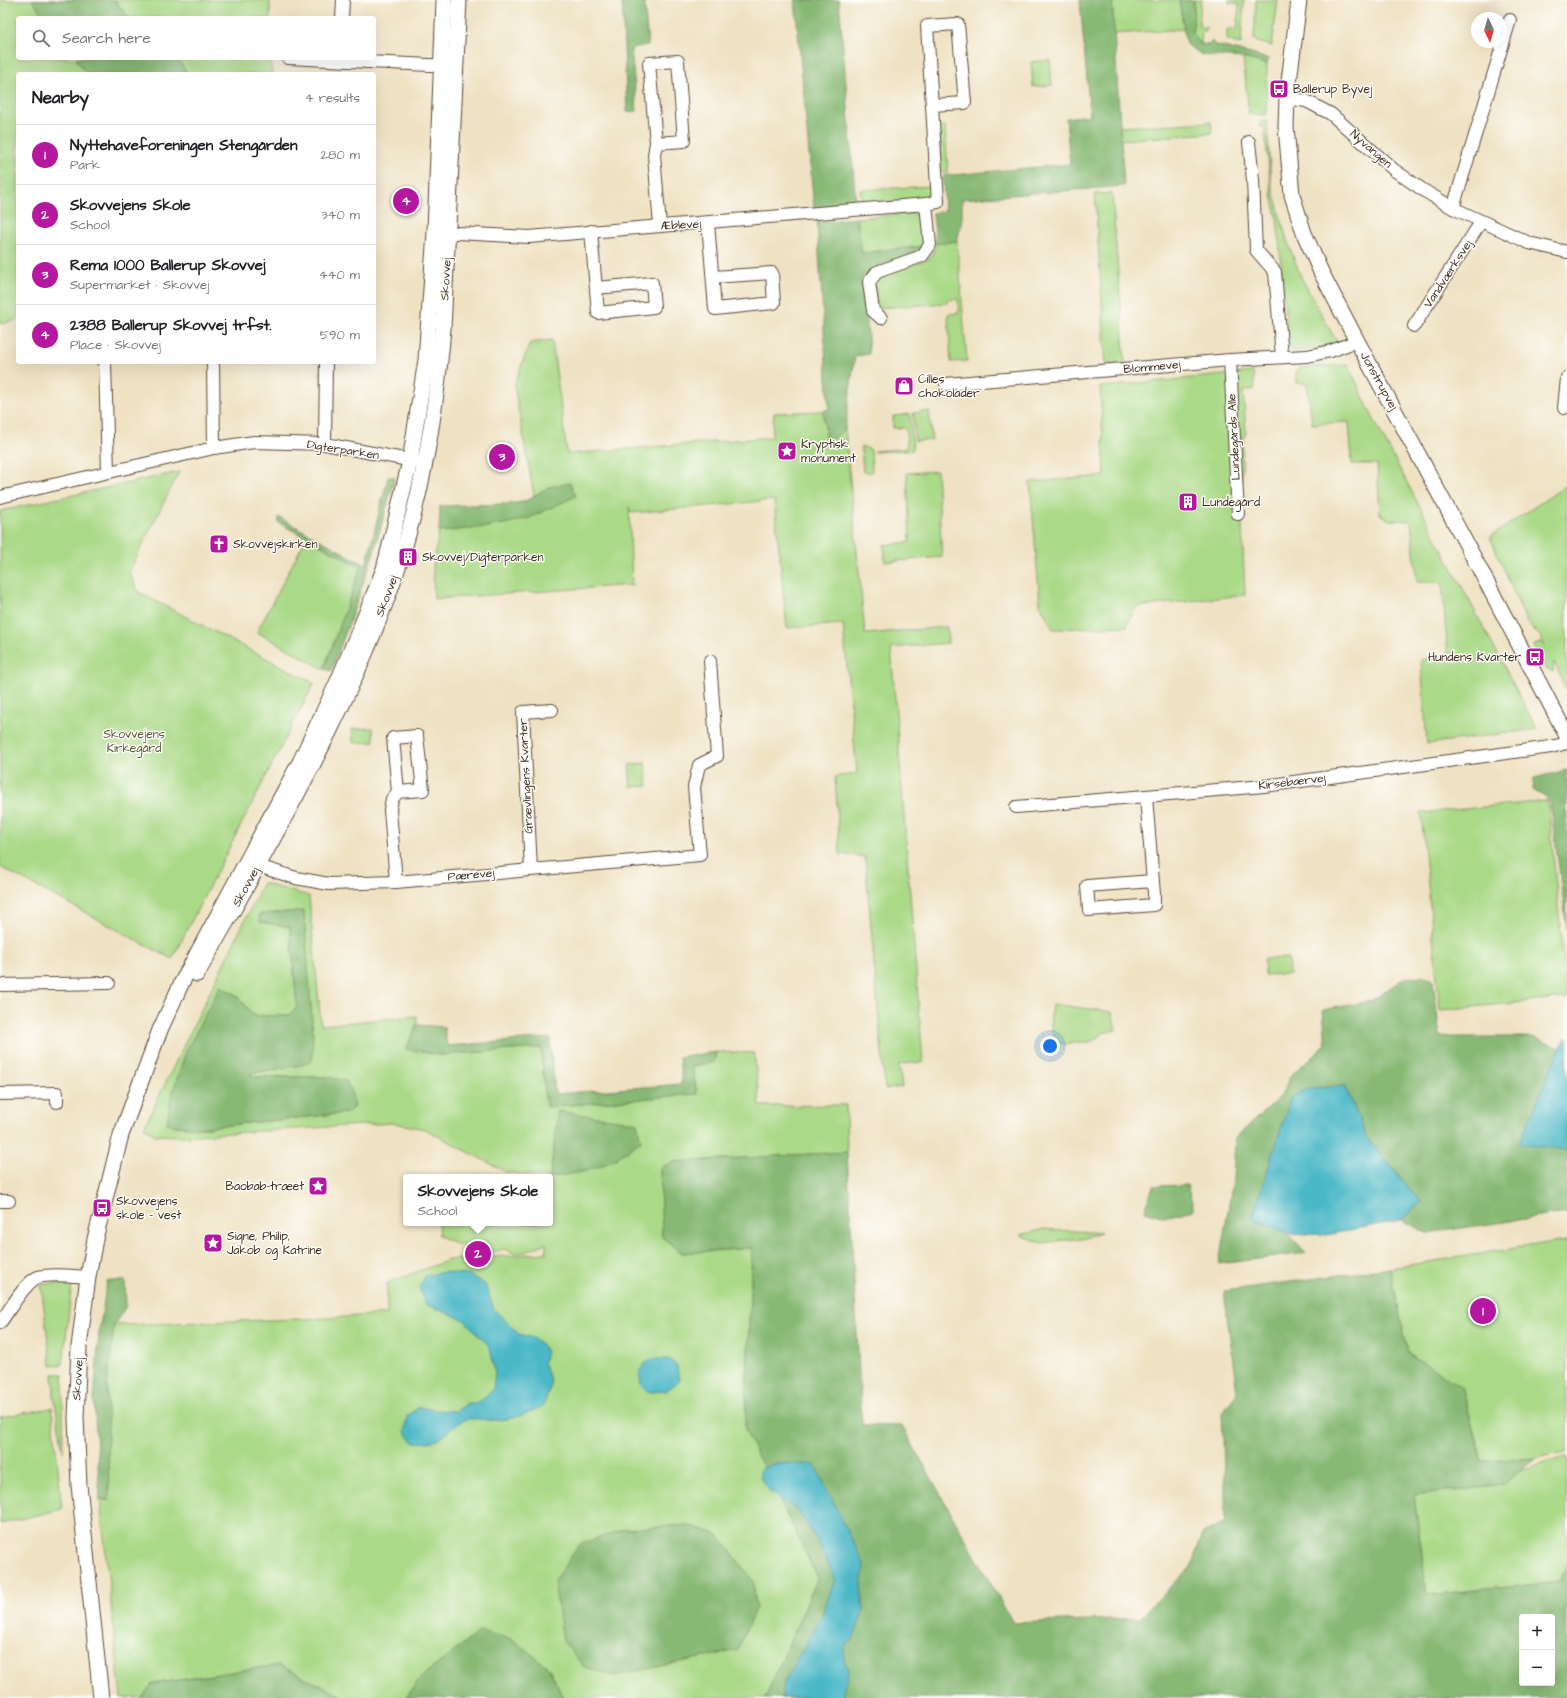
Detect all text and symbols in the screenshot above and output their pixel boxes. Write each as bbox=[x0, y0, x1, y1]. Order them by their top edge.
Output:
north arrow bbox=[1471, 12, 1507, 48]
search box bbox=[16, 16, 376, 60]
icon: search bbox=[30, 27, 52, 49]
text: Search here bbox=[62, 28, 151, 49]
bus stop icon: Ballerup Byvej bbox=[1268, 78, 1290, 100]
place label: Ballerup Byvej bbox=[1293, 81, 1373, 99]
text: Nearby bbox=[32, 86, 89, 110]
text: 4 results bbox=[305, 89, 360, 107]
street label: Nyvangen bbox=[1345, 126, 1396, 173]
text: Nyttehaveforeningen Stengården bbox=[70, 135, 297, 156]
text: 1 bbox=[44, 146, 46, 164]
text: 280 m bbox=[321, 146, 360, 164]
text: Park bbox=[70, 156, 100, 174]
pin: 4 bbox=[393, 186, 419, 216]
text: Skovvejens Skole bbox=[70, 195, 191, 216]
text: 2 bbox=[41, 206, 49, 224]
text: 340 m bbox=[321, 206, 360, 224]
street label: Æblevej bbox=[660, 215, 703, 235]
text: School bbox=[70, 216, 110, 234]
street label: Vandværksvej bbox=[1420, 236, 1477, 311]
text: Rema 1000 Ballerup Skovvej bbox=[70, 255, 265, 276]
street label: Skovvej bbox=[436, 256, 456, 301]
text: 3 bbox=[42, 266, 48, 284]
text: 440 m bbox=[319, 266, 360, 284]
text: Supermarket · Skovvej bbox=[70, 276, 209, 294]
text: 2388 Ballerup Skovvej trfst. bbox=[70, 315, 272, 336]
text: 4 bbox=[41, 326, 49, 344]
text: 590 m bbox=[320, 326, 360, 344]
text: Place · Skovvej bbox=[70, 336, 161, 354]
street label: Jonstrupvej bbox=[1356, 349, 1402, 414]
street label: Blommevej bbox=[1123, 356, 1182, 378]
place label: Cilles chokolader bbox=[918, 371, 980, 402]
shop icon: Cilles chokolader bbox=[893, 375, 915, 397]
street label: Lundegårds Alle bbox=[1223, 393, 1246, 481]
street label: Digterparken bbox=[305, 436, 380, 465]
place label: Kryptisk monument bbox=[801, 436, 856, 467]
place icon: Kryptisk monument bbox=[776, 440, 798, 462]
pin: 3 bbox=[489, 442, 515, 472]
building icon: Lundegård bbox=[1177, 491, 1199, 513]
place label: Lundegård bbox=[1202, 494, 1260, 512]
church icon: Skovvejskirken bbox=[208, 533, 230, 555]
place label: Skovvejskirken bbox=[233, 536, 318, 553]
building icon: Skovvej/Digterparken bbox=[397, 546, 419, 568]
place label: Skovvej/Digterparken bbox=[422, 549, 543, 567]
street label: Skovvej bbox=[371, 572, 403, 619]
bus stop icon: Hundens Kvarter bbox=[1524, 646, 1546, 668]
place label: Hundens Kvarter bbox=[1428, 649, 1521, 666]
street label: Grævlingens Kvarter bbox=[514, 717, 539, 834]
park label: Skovvejens Kirkegård bbox=[103, 726, 165, 758]
street label: Kirsebærvej bbox=[1257, 769, 1327, 795]
street label: Skovvej bbox=[228, 863, 264, 910]
street label: Pærevej bbox=[447, 864, 496, 886]
your location bbox=[1040, 1036, 1060, 1056]
popup bbox=[403, 1174, 553, 1226]
place icon: Baobab-træet bbox=[307, 1175, 329, 1197]
place label: Baobab-træet bbox=[225, 1178, 304, 1195]
text: Skovvejens Skole bbox=[418, 1181, 538, 1202]
place label: Skovvejens skole - vest bbox=[116, 1193, 182, 1224]
bus stop icon: Skovvejens skole - vest bbox=[91, 1197, 113, 1219]
text: School bbox=[418, 1202, 457, 1220]
place label: Signe, Philip, Jakob og Katrine bbox=[227, 1228, 323, 1260]
place icon: Signe, Philip, Jakob og Katrine bbox=[202, 1232, 224, 1254]
pin: 2 bbox=[465, 1239, 491, 1269]
pin: 1 bbox=[1470, 1296, 1496, 1326]
street label: Skovvej bbox=[68, 1356, 88, 1401]
map controls bbox=[1519, 1614, 1555, 1686]
button: + bbox=[1519, 1614, 1555, 1650]
button: − bbox=[1519, 1650, 1555, 1686]

